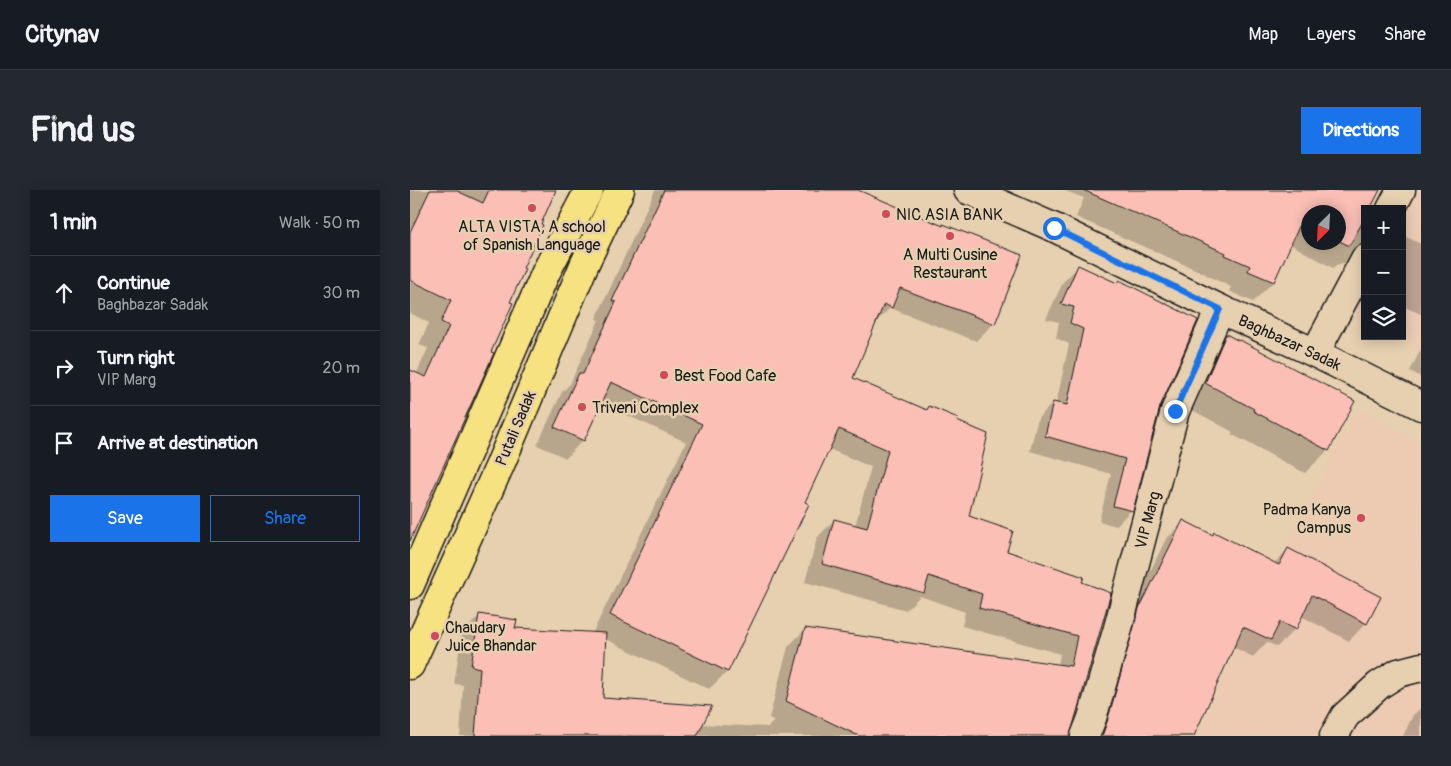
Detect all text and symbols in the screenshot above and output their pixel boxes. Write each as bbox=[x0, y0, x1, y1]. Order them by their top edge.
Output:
text: Citynav bbox=[25, 20, 100, 49]
text: Map bbox=[1249, 23, 1278, 46]
text: Layers bbox=[1306, 23, 1356, 46]
text: Share bbox=[1384, 23, 1426, 46]
button: Directions bbox=[1301, 107, 1421, 154]
text: Find us bbox=[30, 108, 135, 152]
marker: ALTA VISTA, A school of Spanish Language bbox=[526, 202, 538, 214]
place label: NIC ASIA BANK bbox=[896, 205, 1003, 225]
north arrow bbox=[1301, 205, 1346, 250]
map controls bbox=[1361, 205, 1406, 340]
button: + bbox=[1361, 205, 1406, 250]
marker: NIC ASIA BANK bbox=[880, 208, 892, 220]
text: 1 min bbox=[50, 209, 97, 236]
text: Walk · 50 m bbox=[279, 213, 360, 233]
place label: ALTA VISTA, A school of Spanish Language bbox=[458, 217, 606, 255]
route start bbox=[1043, 217, 1066, 240]
marker: A Multi Cusine Restaurant bbox=[944, 230, 956, 242]
place label: A Multi Cusine Restaurant bbox=[903, 245, 997, 283]
button: − bbox=[1361, 250, 1406, 295]
text: Continue bbox=[97, 271, 170, 295]
icon: ahead bbox=[50, 279, 78, 307]
text: 30 m bbox=[322, 283, 360, 303]
text: Baghbazar Sadak bbox=[97, 295, 208, 315]
button: layers bbox=[1361, 295, 1406, 340]
street label: Baghbazar Sadak bbox=[1235, 310, 1344, 376]
text: Turn right bbox=[97, 346, 175, 370]
icon: right bbox=[50, 354, 78, 382]
text: 20 m bbox=[322, 358, 360, 378]
place label: Best Food Cafe bbox=[674, 366, 776, 386]
marker: Best Food Cafe bbox=[658, 369, 670, 381]
text: VIP Marg bbox=[97, 370, 156, 390]
street label: Putali Sadak bbox=[491, 388, 541, 469]
place label: Triveni Complex bbox=[592, 398, 699, 418]
route end bbox=[1164, 400, 1187, 423]
marker: Triveni Complex bbox=[576, 401, 588, 413]
icon: arrive bbox=[50, 429, 78, 457]
text: Arrive at destination bbox=[97, 431, 258, 455]
street label: VIP Marg bbox=[1131, 489, 1165, 551]
button: Save bbox=[50, 495, 200, 542]
button: Share bbox=[210, 495, 360, 542]
place label: Padma Kanya Campus bbox=[1263, 500, 1351, 538]
marker: Padma Kanya Campus bbox=[1355, 512, 1367, 524]
place label: Chaudary Juice Bhandar bbox=[445, 618, 537, 656]
marker: Chaudary Juice Bhandar bbox=[429, 630, 441, 642]

